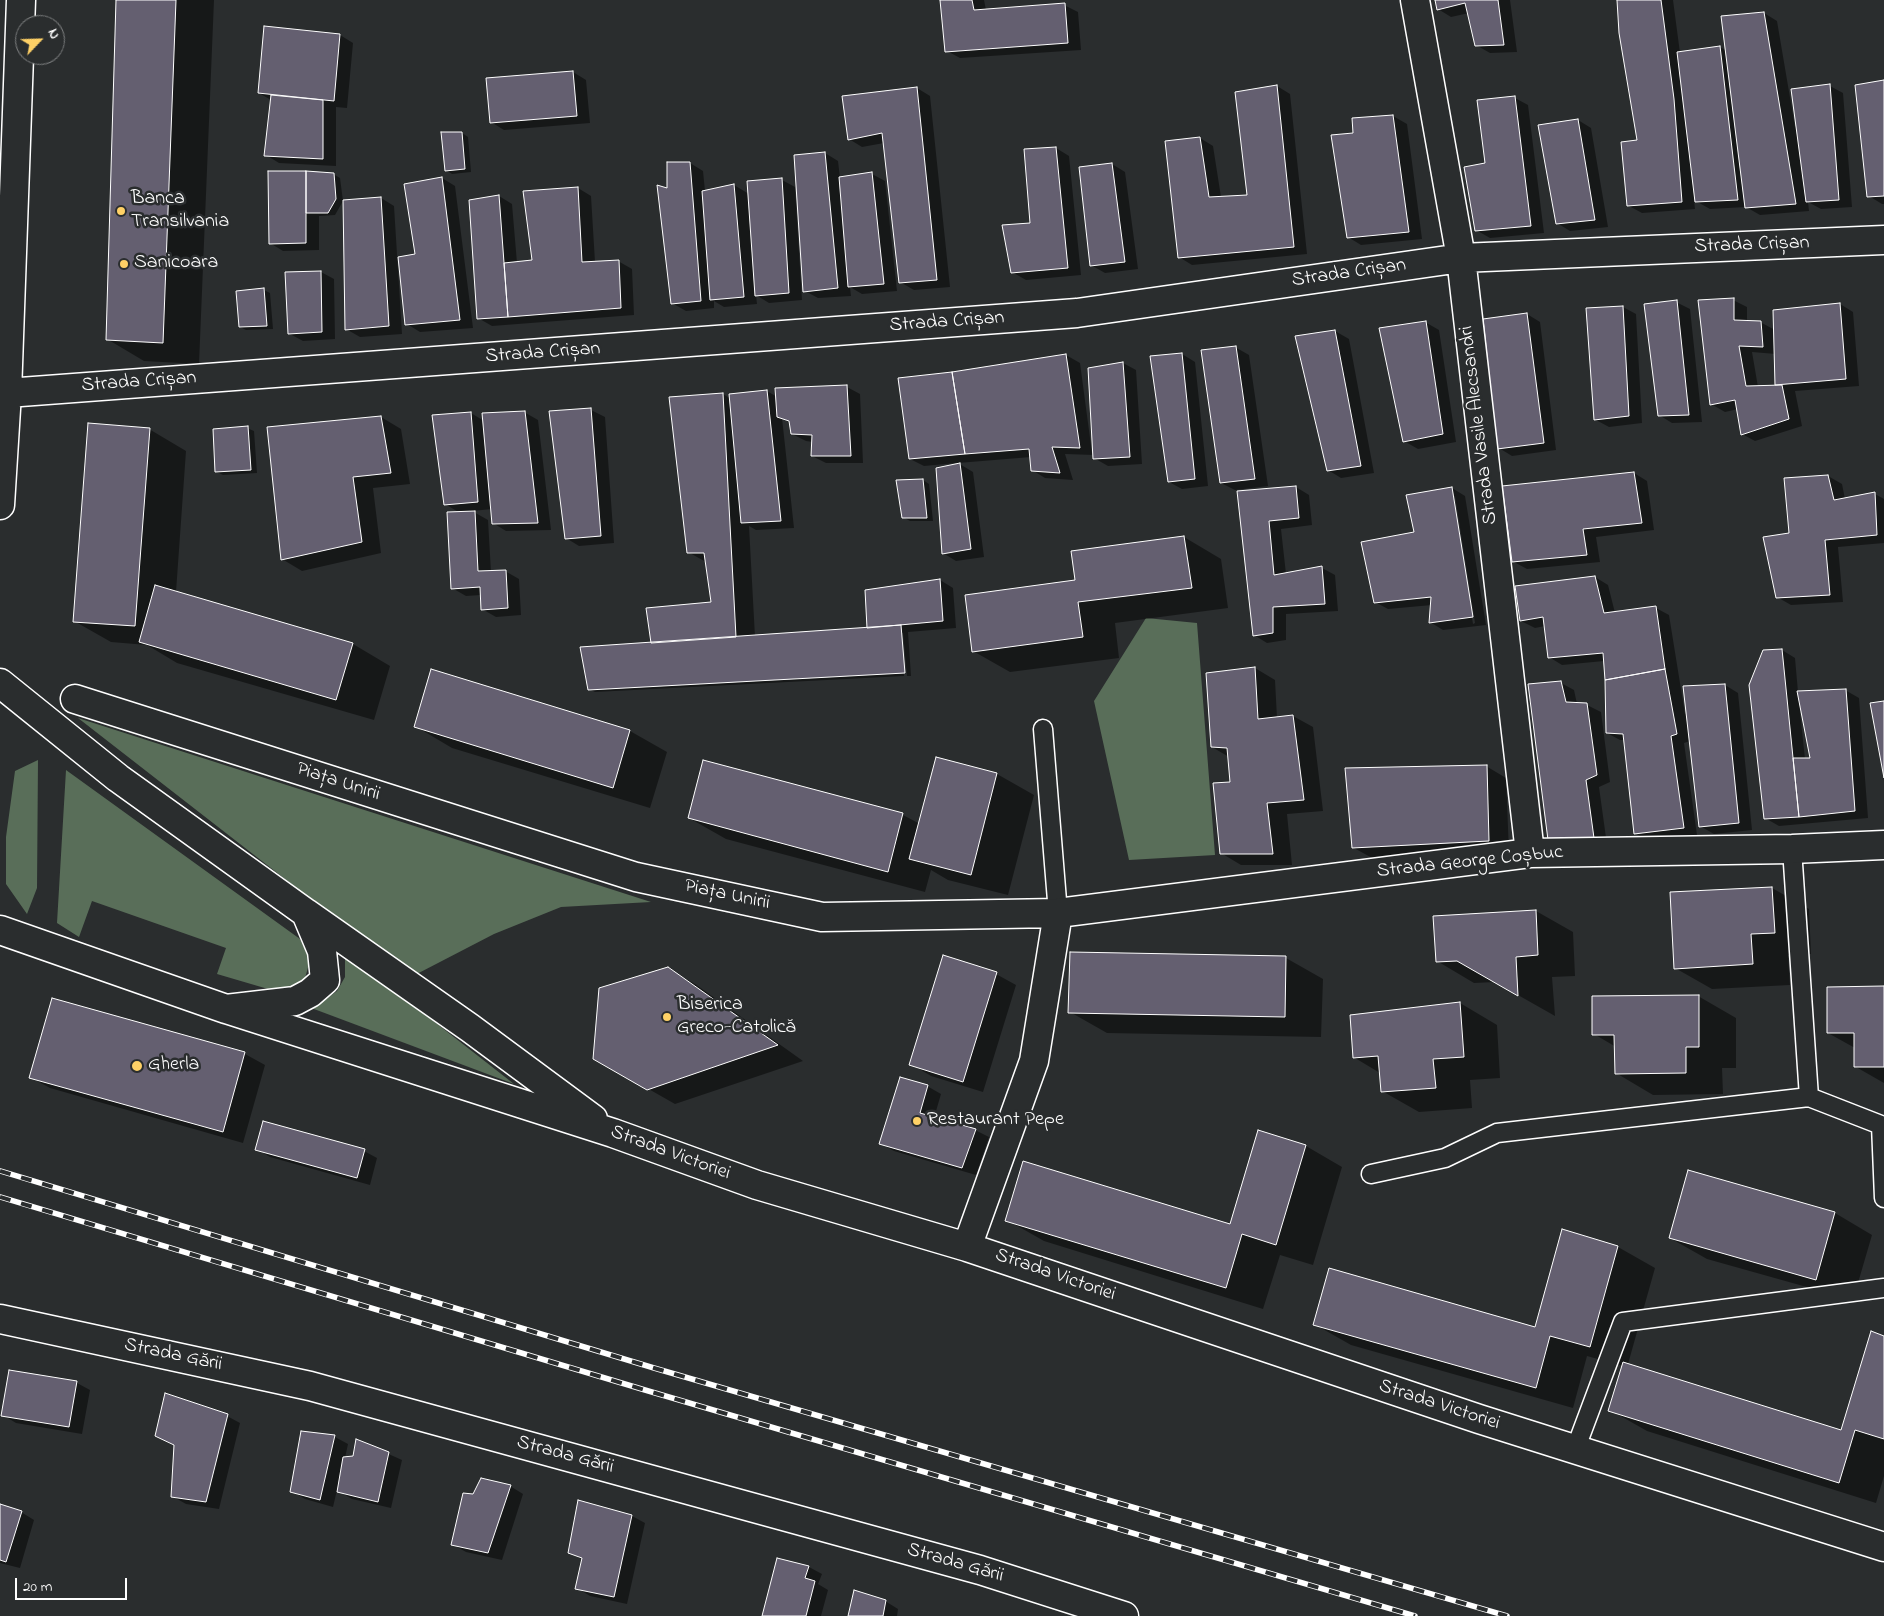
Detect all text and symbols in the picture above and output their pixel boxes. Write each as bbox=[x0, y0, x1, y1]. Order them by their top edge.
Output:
north arrow bbox=[15, 15, 65, 65]
text: N bbox=[42, 26, 65, 43]
place label: Banca Transilvania bbox=[131, 188, 229, 235]
marker: Banca Transilvania bbox=[115, 205, 127, 217]
street label: Strada Crișan bbox=[1694, 232, 1810, 260]
place label: Sanicoara bbox=[134, 252, 218, 276]
street label: Strada Crișan bbox=[1290, 254, 1408, 294]
marker: Sanicoara bbox=[118, 258, 130, 270]
street label: Strada Crișan bbox=[889, 307, 1005, 339]
street label: Strada Vasile Alecsandri bbox=[1456, 324, 1504, 526]
street label: Strada Crișan bbox=[485, 338, 601, 370]
street label: Strada Crișan bbox=[81, 367, 197, 399]
street label: Piața Unirii bbox=[293, 758, 383, 808]
street label: Strada George Coșbuc bbox=[1376, 841, 1564, 885]
street label: Piața Unirii bbox=[682, 875, 772, 917]
place label: Biserica Greco-Catolică bbox=[677, 994, 796, 1041]
marker: Biserica Greco-Catolică bbox=[661, 1011, 673, 1023]
place label: Gherla bbox=[148, 1054, 199, 1078]
marker: Gherla bbox=[130, 1059, 144, 1073]
place label: Restaurant Pepe bbox=[927, 1109, 1064, 1133]
marker: Restaurant Pepe bbox=[911, 1115, 923, 1127]
street label: Strada Victoriei bbox=[607, 1121, 733, 1187]
street label: Strada Victoriei bbox=[992, 1244, 1118, 1308]
street label: Strada Gării bbox=[122, 1334, 224, 1378]
street label: Strada Victoriei bbox=[1375, 1375, 1503, 1437]
street label: Strada Gării bbox=[514, 1432, 616, 1480]
street label: Strada Gării bbox=[904, 1539, 1006, 1589]
scale bar bbox=[18, 1568, 130, 1600]
text: 20 m bbox=[23, 1576, 52, 1598]

